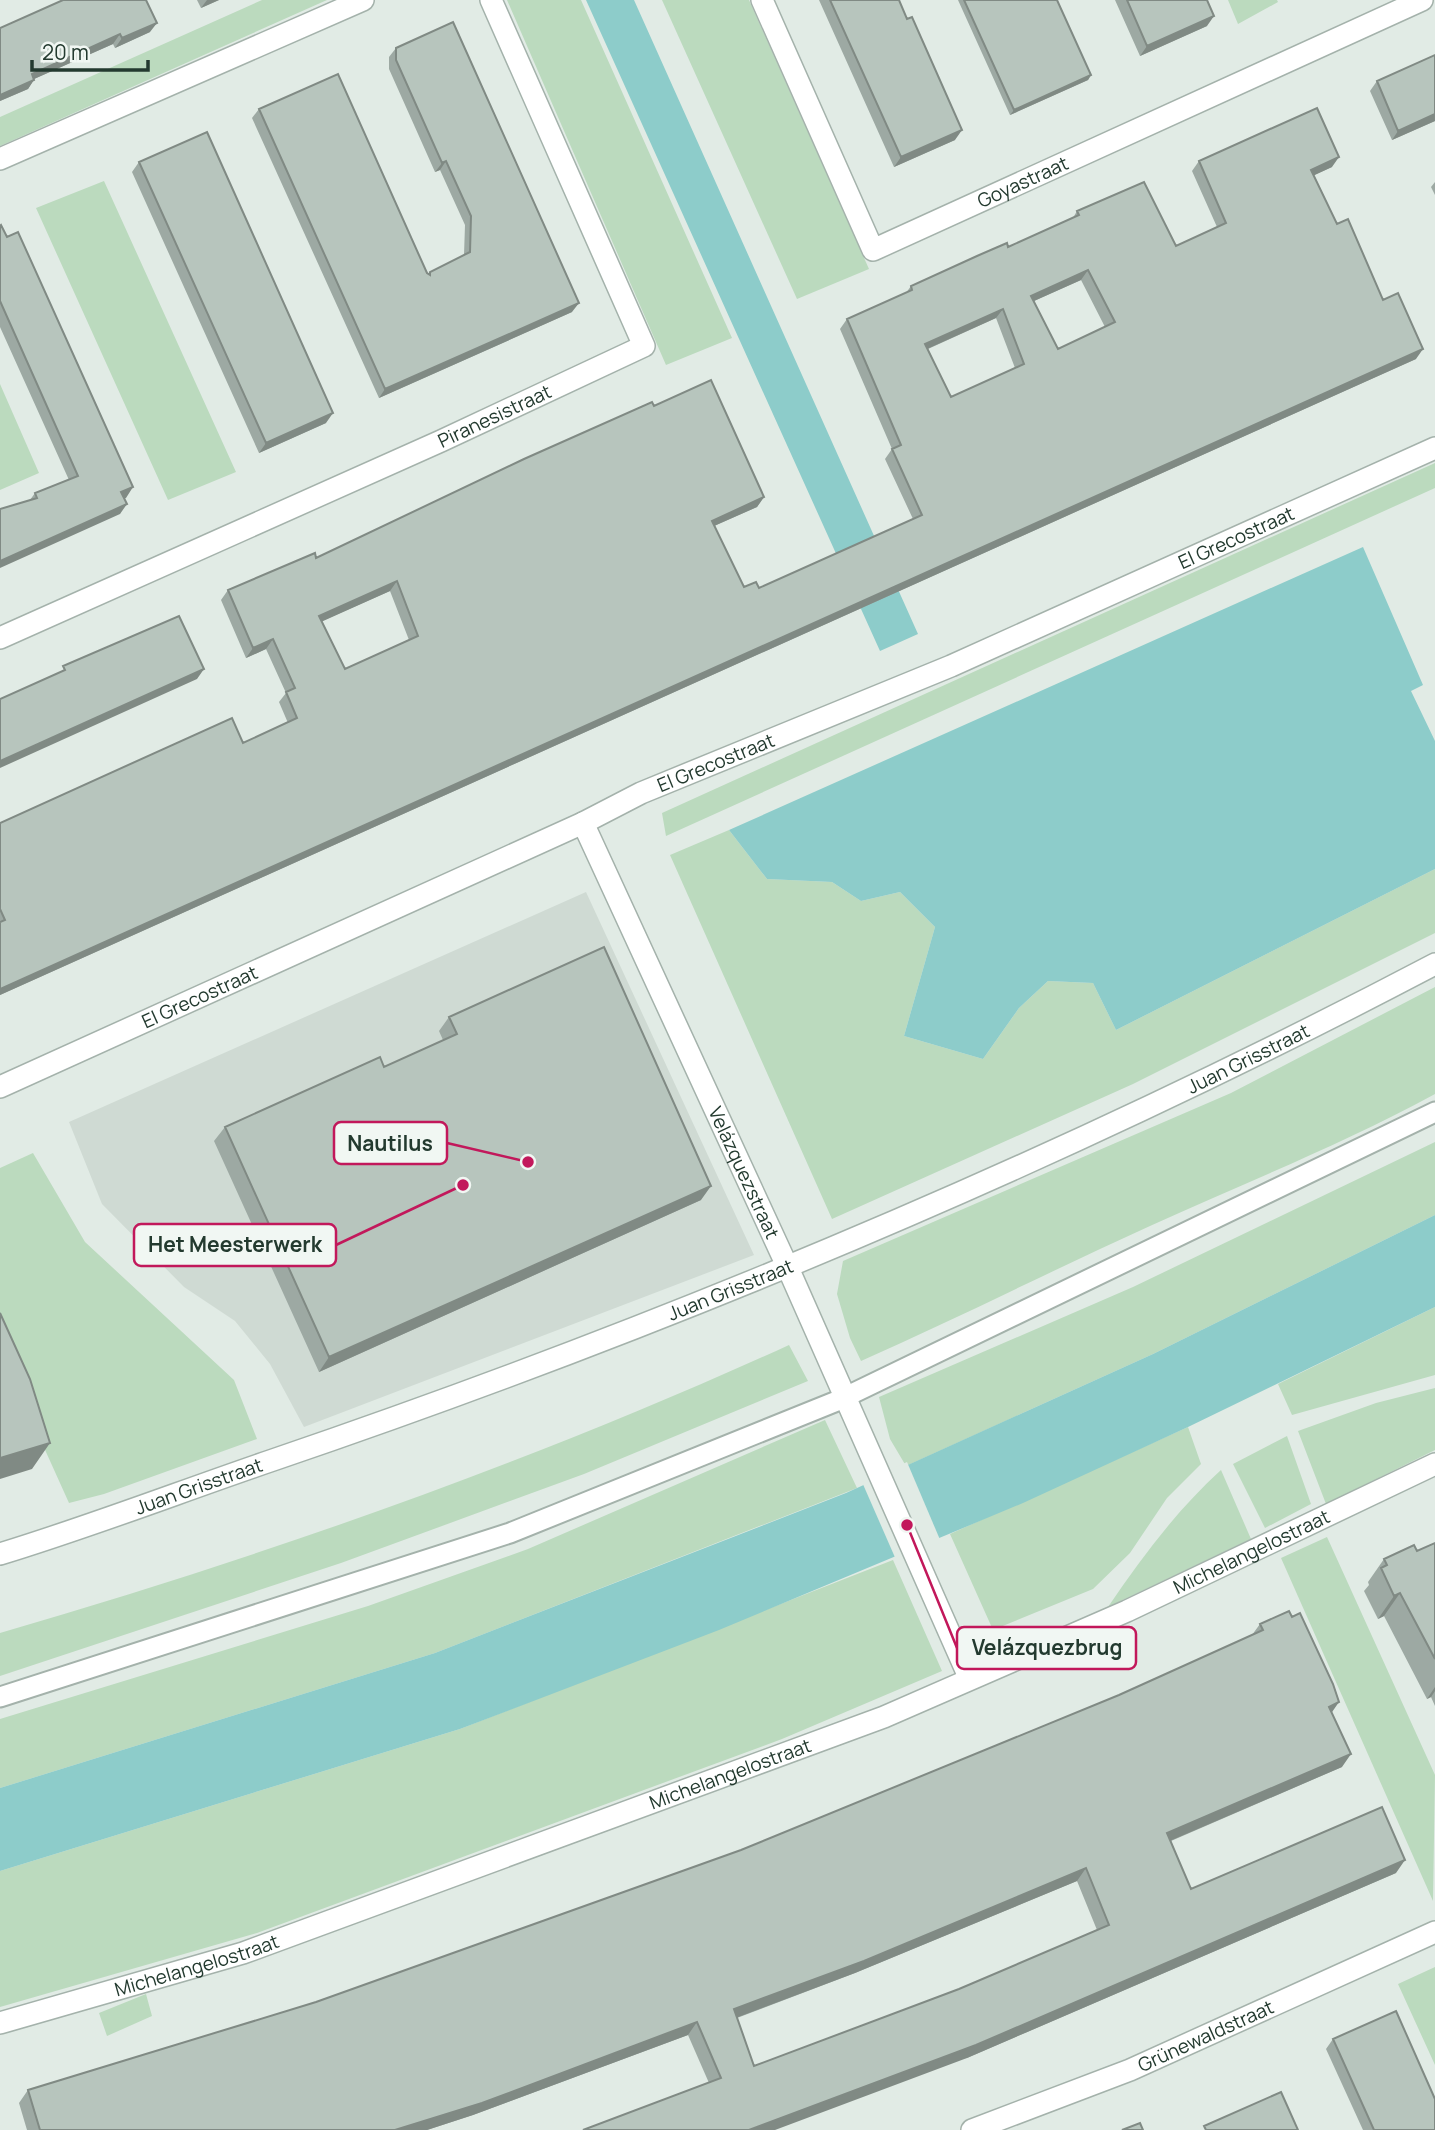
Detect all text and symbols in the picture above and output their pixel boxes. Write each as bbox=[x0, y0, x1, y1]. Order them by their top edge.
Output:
scale bar bbox=[32, 28, 147, 72]
text: 20 m bbox=[42, 38, 89, 66]
street label: Goyastraat bbox=[973, 150, 1072, 214]
street label: Piranesistraat bbox=[433, 378, 555, 454]
street label: El Grecostraat bbox=[1174, 500, 1298, 575]
street label: El Grecostraat bbox=[653, 727, 778, 798]
street label: El Grecostraat bbox=[137, 959, 262, 1034]
street label: Juan Grisstraat bbox=[1183, 1018, 1314, 1100]
street label: Velázquezstraat bbox=[702, 1103, 786, 1243]
callout: Nautilus bbox=[334, 1122, 447, 1164]
text: Nautilus bbox=[347, 1129, 433, 1157]
callout: Het Meesterwerk bbox=[134, 1224, 336, 1266]
text: Het Meesterwerk bbox=[148, 1230, 323, 1258]
street label: Juan Grisstraat bbox=[664, 1252, 797, 1327]
street label: Juan Grisstraat bbox=[132, 1452, 266, 1521]
street label: Michelangelostraat bbox=[1169, 1503, 1334, 1600]
callout: Velázquezbrug bbox=[957, 1627, 1136, 1669]
text: Velázquezbrug bbox=[972, 1633, 1122, 1661]
street label: Michelangelostraat bbox=[646, 1732, 815, 1815]
street label: Michelangelostraat bbox=[111, 1928, 283, 2002]
street label: Grünewaldstraat bbox=[1133, 1994, 1278, 2078]

